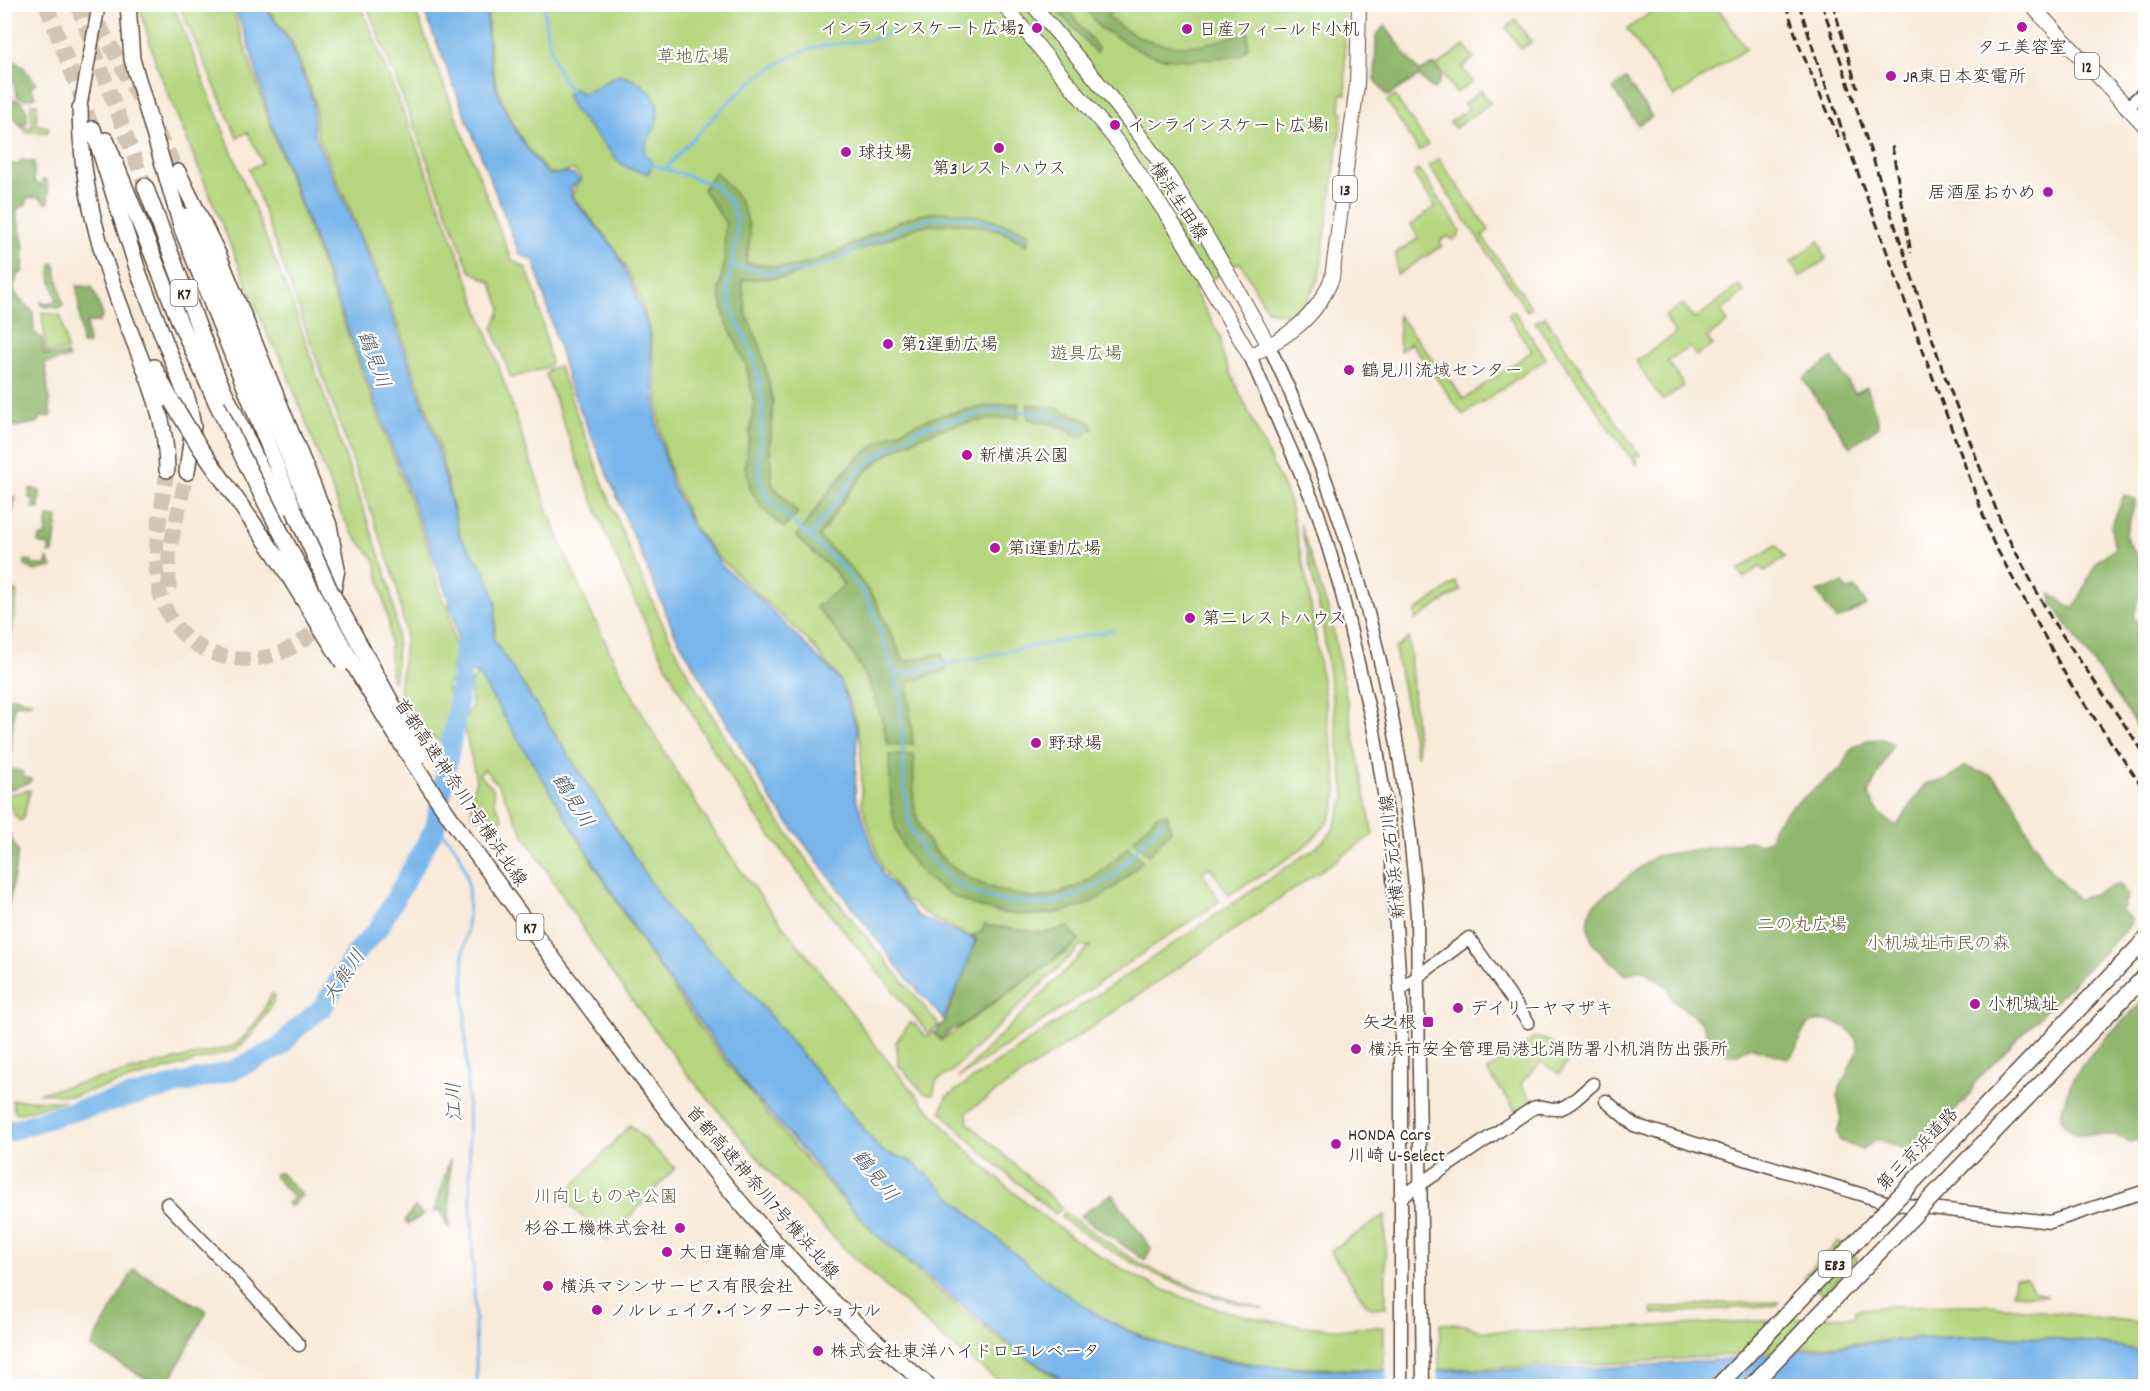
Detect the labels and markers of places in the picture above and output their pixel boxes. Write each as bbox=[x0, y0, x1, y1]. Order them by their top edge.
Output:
place label: インラインスケート広場2 bbox=[820, 18, 1025, 43]
place label: 日産フィールド小机 bbox=[1199, 19, 1360, 44]
marker: タエ美容室 bbox=[2015, 20, 2029, 34]
marker: インラインスケート広場2 bbox=[1030, 21, 1044, 35]
marker: 日産フィールド小机 bbox=[1180, 22, 1194, 36]
place label: タエ美容室 bbox=[1977, 37, 2067, 62]
place label: JR東日本変電所 bbox=[1903, 66, 2026, 91]
marker: JR東日本変電所 bbox=[1884, 69, 1898, 83]
place label: インラインスケート広場1 bbox=[1127, 115, 1328, 140]
marker: インラインスケート広場1 bbox=[1108, 118, 1122, 132]
marker: 第3レストハウス bbox=[992, 141, 1006, 155]
place label: 球技場 bbox=[858, 142, 912, 167]
marker: 球技場 bbox=[839, 145, 853, 159]
place label: 第3レストハウス bbox=[932, 158, 1066, 183]
place label: 居酒屋おかめ bbox=[1928, 182, 2036, 207]
marker: 居酒屋おかめ bbox=[2041, 185, 2055, 199]
place label: 第2運動広場 bbox=[900, 334, 998, 359]
marker: 第2運動広場 bbox=[881, 337, 895, 351]
place label: 鶴見川流域センター bbox=[1361, 360, 1522, 385]
marker: 鶴見川流域センター bbox=[1342, 363, 1356, 377]
place label: 新横浜公園 bbox=[979, 445, 1069, 470]
marker: 新横浜公園 bbox=[960, 448, 974, 462]
place label: 第1運動広場 bbox=[1007, 538, 1101, 563]
marker: 第1運動広場 bbox=[988, 541, 1002, 555]
place label: 第二レストハウス bbox=[1202, 608, 1346, 633]
marker: 第二レストハウス bbox=[1183, 611, 1197, 625]
place label: 野球場 bbox=[1048, 733, 1102, 758]
marker: 野球場 bbox=[1029, 736, 1043, 750]
place label: 小机城址 bbox=[1987, 994, 2059, 1019]
marker: 小机城址 bbox=[1968, 997, 1982, 1011]
place label: デイリーヤマザキ bbox=[1470, 998, 1613, 1023]
marker: デイリーヤマザキ bbox=[1451, 1001, 1465, 1015]
place label: 矢之根 bbox=[1362, 1012, 1417, 1037]
marker: 矢之根 bbox=[1421, 1015, 1435, 1029]
place label: 横浜市安全管理局港北消防署小机消防出張所 bbox=[1368, 1039, 1728, 1064]
marker: 横浜市安全管理局港北消防署小机消防出張所 bbox=[1349, 1042, 1363, 1056]
place label: HONDA Cars 川崎 U-Select bbox=[1348, 1124, 1445, 1170]
marker: HONDA Cars 川崎 U-Select bbox=[1329, 1137, 1343, 1151]
place label: 杉谷工機株式会社 bbox=[524, 1218, 668, 1243]
marker: 杉谷工機株式会社 bbox=[673, 1221, 687, 1235]
place label: 大日運輸倉庫 bbox=[679, 1242, 787, 1267]
marker: 大日運輸倉庫 bbox=[660, 1245, 674, 1259]
place label: 横浜マシンサービス有限会社 bbox=[560, 1276, 794, 1301]
marker: 横浜マシンサービス有限会社 bbox=[541, 1279, 555, 1293]
place label: ノルレェイク•インターナショナル bbox=[609, 1300, 881, 1325]
marker: ノルレェイク•インターナショナル bbox=[590, 1303, 604, 1317]
place label: 株式会社東洋ハイドロエレベータ bbox=[830, 1341, 1100, 1366]
marker: 株式会社東洋ハイドロエレベータ bbox=[811, 1344, 825, 1358]

